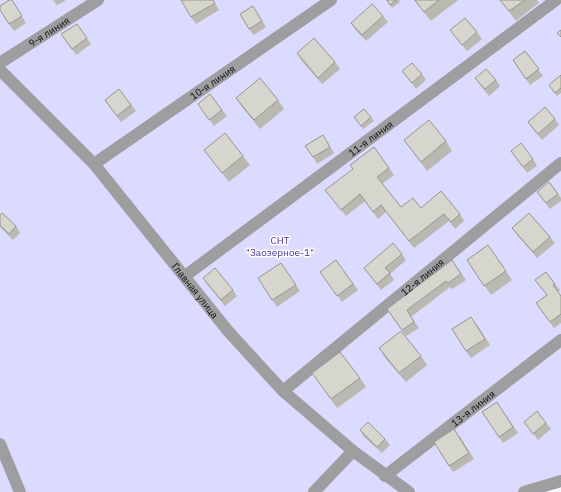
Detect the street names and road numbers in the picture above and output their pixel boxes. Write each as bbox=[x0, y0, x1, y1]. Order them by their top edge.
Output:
street label: 9-я линия bbox=[26, 14, 72, 50]
street label: 10-я линия bbox=[187, 62, 238, 103]
street label: 11-я линия bbox=[346, 118, 396, 159]
street label: 12-я линия bbox=[398, 256, 447, 299]
street label: Главная улица bbox=[169, 260, 222, 322]
street label: 13-я линия bbox=[448, 387, 498, 430]

